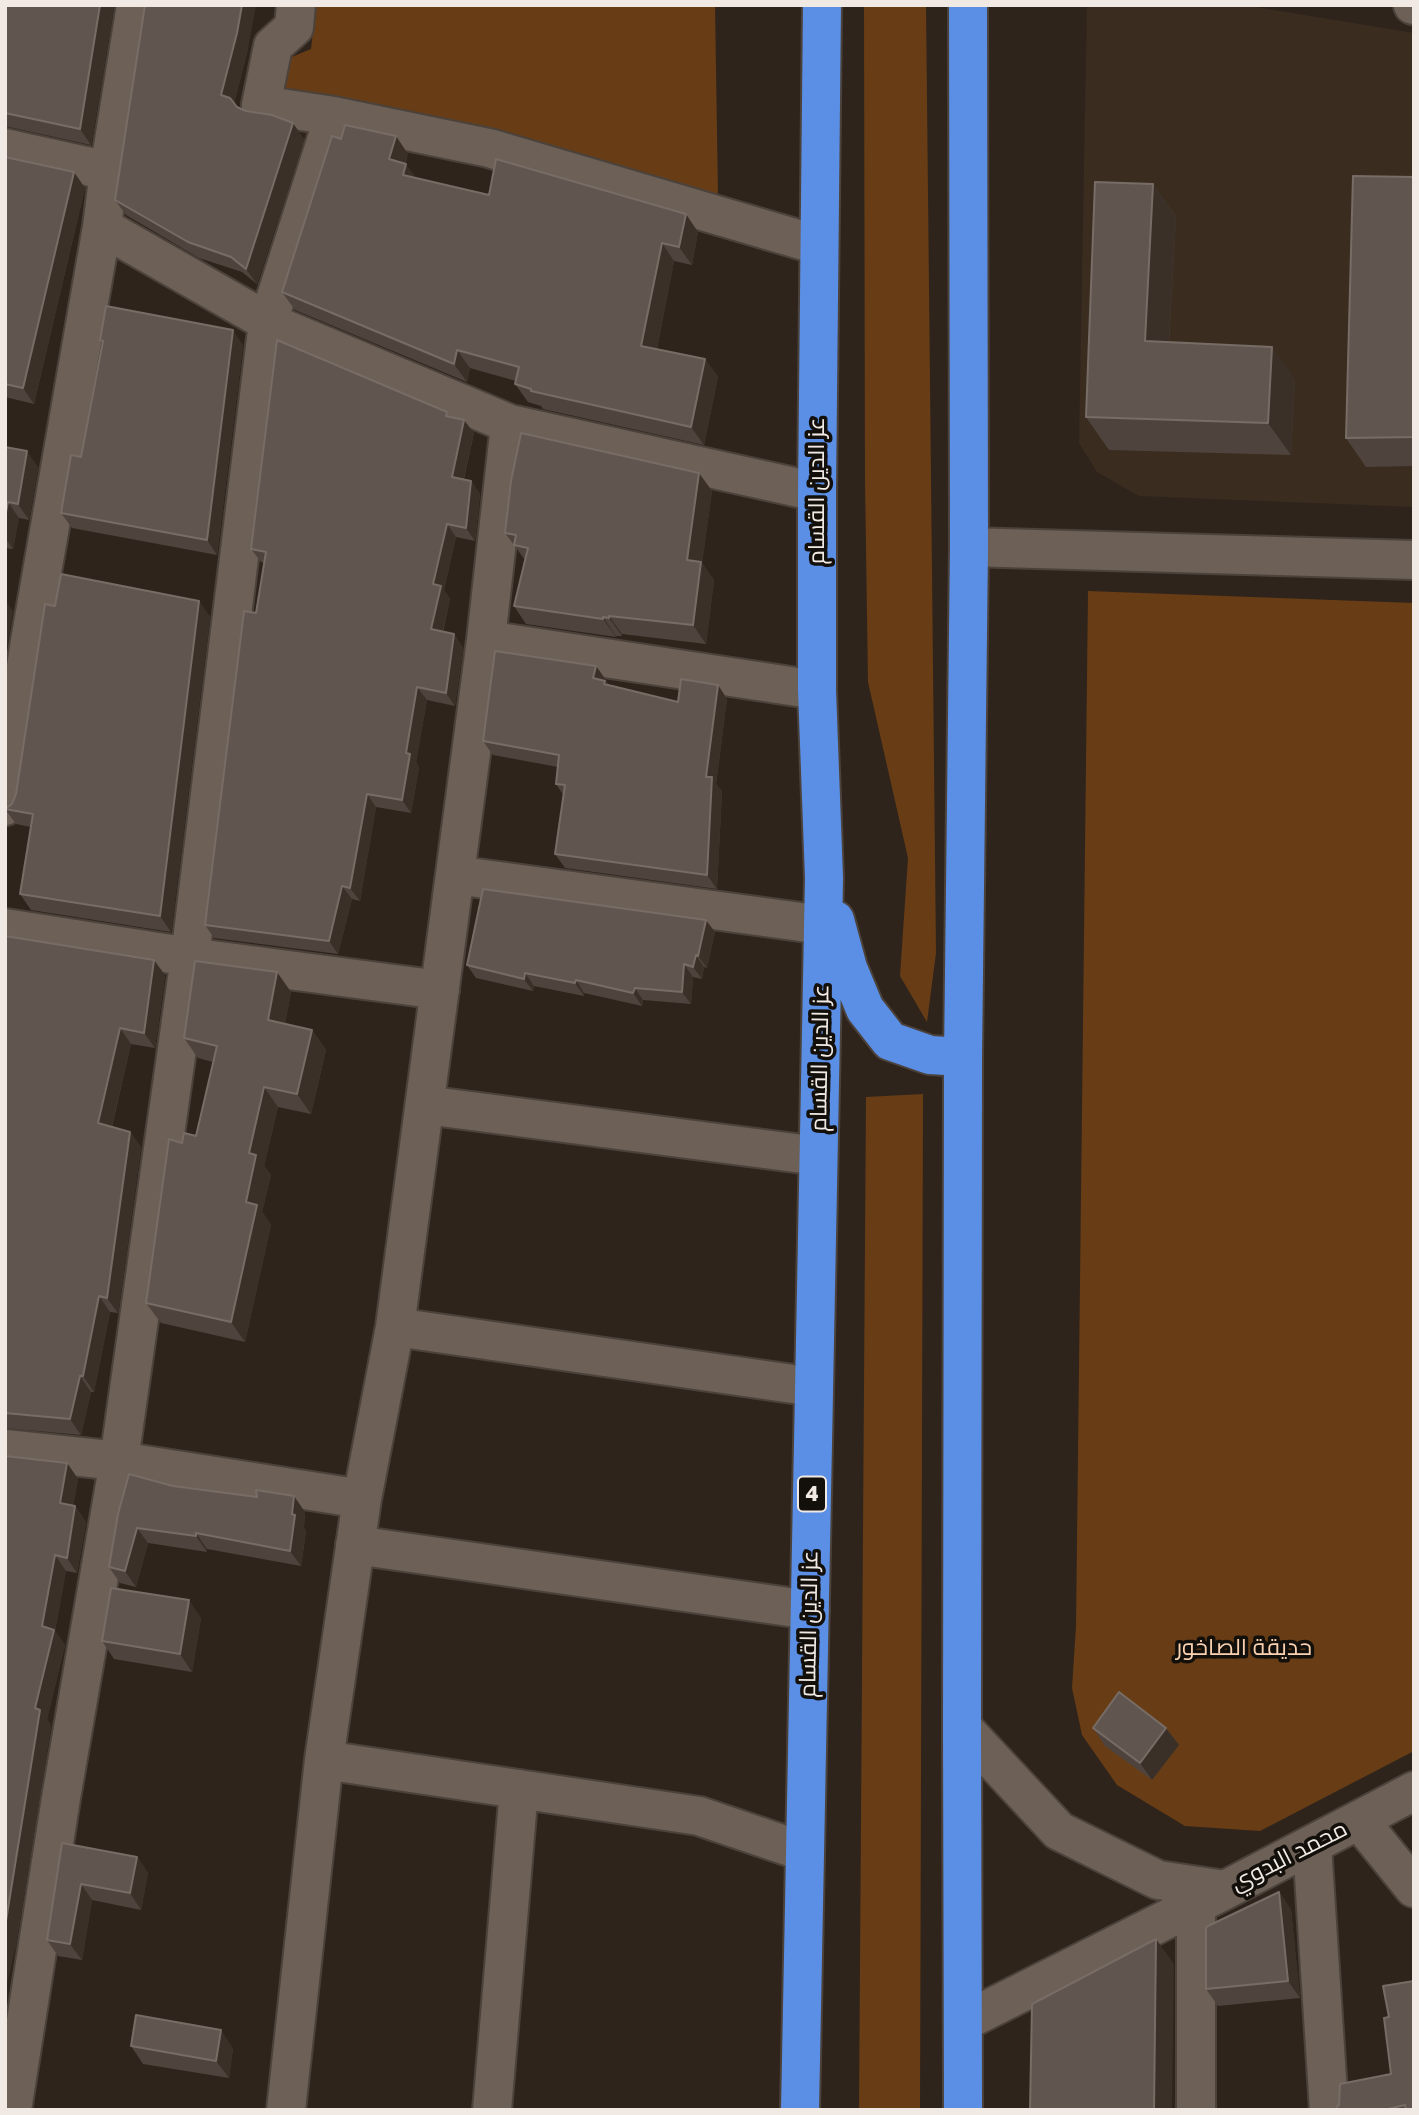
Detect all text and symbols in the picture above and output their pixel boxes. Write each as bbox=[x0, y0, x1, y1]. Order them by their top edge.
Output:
street label: عز الدين القسام bbox=[803, 417, 831, 565]
street label: عز الدين القسام bbox=[805, 984, 835, 1132]
road number: 4 bbox=[798, 1476, 826, 1512]
street label: عز الدين القسام bbox=[794, 1550, 824, 1698]
park label: حديقة الصاخور bbox=[1176, 1634, 1312, 1662]
street label: محمد البدوي bbox=[1226, 1815, 1352, 1897]

